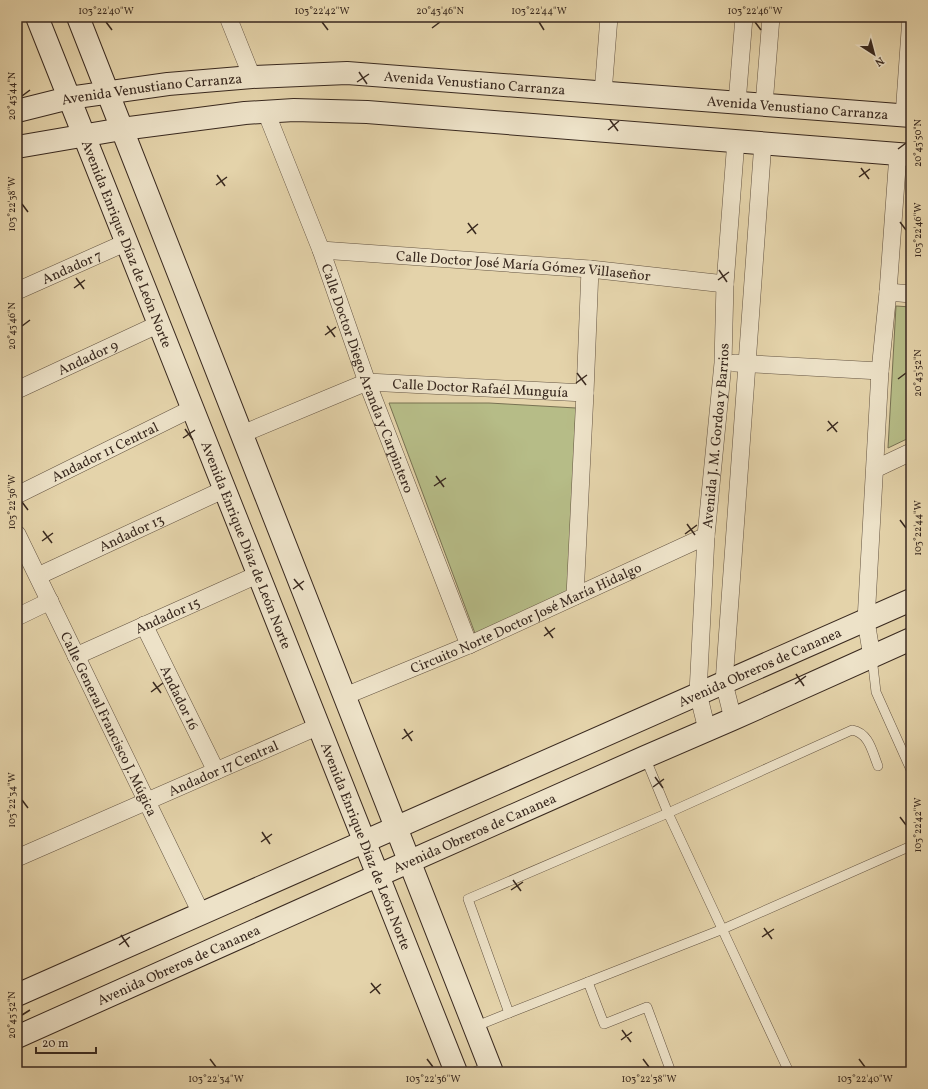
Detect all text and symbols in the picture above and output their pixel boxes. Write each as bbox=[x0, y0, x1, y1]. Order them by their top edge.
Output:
text: 103°22'40"W bbox=[78, 4, 134, 18]
text: 103°22'42"W bbox=[294, 4, 350, 18]
text: 20°43'46"N bbox=[416, 4, 464, 18]
text: 103°22'44"W bbox=[511, 4, 567, 18]
text: 103°22'46"W bbox=[727, 4, 783, 18]
north arrow bbox=[854, 34, 894, 74]
text: N bbox=[871, 52, 887, 69]
street label: Avenida Venustiano Carranza bbox=[383, 68, 566, 101]
street label: Avenida Venustiano Carranza bbox=[60, 70, 243, 111]
text: 20°43'44"N bbox=[5, 71, 19, 120]
street label: Avenida Venustiano Carranza bbox=[706, 92, 889, 125]
text: 20°43'50"N bbox=[911, 118, 925, 167]
street label: Avenida Enrique Díaz de León Norte bbox=[76, 138, 176, 351]
text: 103°22'38"W bbox=[5, 176, 19, 232]
text: 103°22'46"W bbox=[911, 202, 925, 258]
street label: Andador 7 bbox=[39, 246, 106, 290]
street label: Calle Doctor José María Gómez Villaseñor bbox=[395, 247, 652, 287]
street label: Calle Doctor Diego Aranda y Carpintero bbox=[316, 261, 417, 496]
text: 20°43'46"N bbox=[5, 302, 19, 350]
street label: Andador 9 bbox=[55, 336, 122, 381]
street label: Avenida J. M. Gordoa y Barrios bbox=[699, 343, 735, 529]
text: 20°43'52"N bbox=[911, 349, 925, 397]
street label: Calle Doctor Rafaél Munguía bbox=[392, 375, 569, 403]
street label: Andador 11 Central bbox=[49, 418, 162, 487]
street label: Avenida Enrique Díaz de León Norte bbox=[195, 439, 295, 652]
text: 103°22'36"W bbox=[5, 474, 19, 530]
text: 103°22'44"W bbox=[911, 500, 925, 556]
street label: Andador 13 bbox=[96, 511, 168, 557]
street label: Circuito Norte Doctor José María Hidalgo bbox=[408, 559, 645, 679]
street label: Andador 15 bbox=[132, 594, 203, 639]
street label: Avenida Obreros de Cananea bbox=[676, 624, 845, 713]
street label: Calle General Francisco J. Múgica bbox=[55, 629, 161, 820]
street label: Andador 16 bbox=[155, 663, 202, 734]
street label: Andador 17 Central bbox=[166, 737, 282, 802]
street label: Avenida Enrique Díaz de León Norte bbox=[315, 740, 415, 954]
text: 103°22'34"W bbox=[5, 772, 19, 828]
street label: Avenida Obreros de Cananea bbox=[390, 790, 560, 879]
text: 103°22'42"W bbox=[911, 797, 925, 853]
street label: Avenida Obreros de Cananea bbox=[95, 921, 264, 1011]
text: 20°43'52"N bbox=[5, 991, 19, 1039]
scale bar bbox=[36, 1029, 96, 1055]
text: 20 m bbox=[42, 1036, 69, 1052]
text: 103°22'34"W bbox=[188, 1072, 244, 1086]
text: 103°22'36"W bbox=[405, 1072, 461, 1086]
text: 103°22'38"W bbox=[621, 1072, 677, 1086]
text: 103°22'40"W bbox=[837, 1072, 893, 1086]

